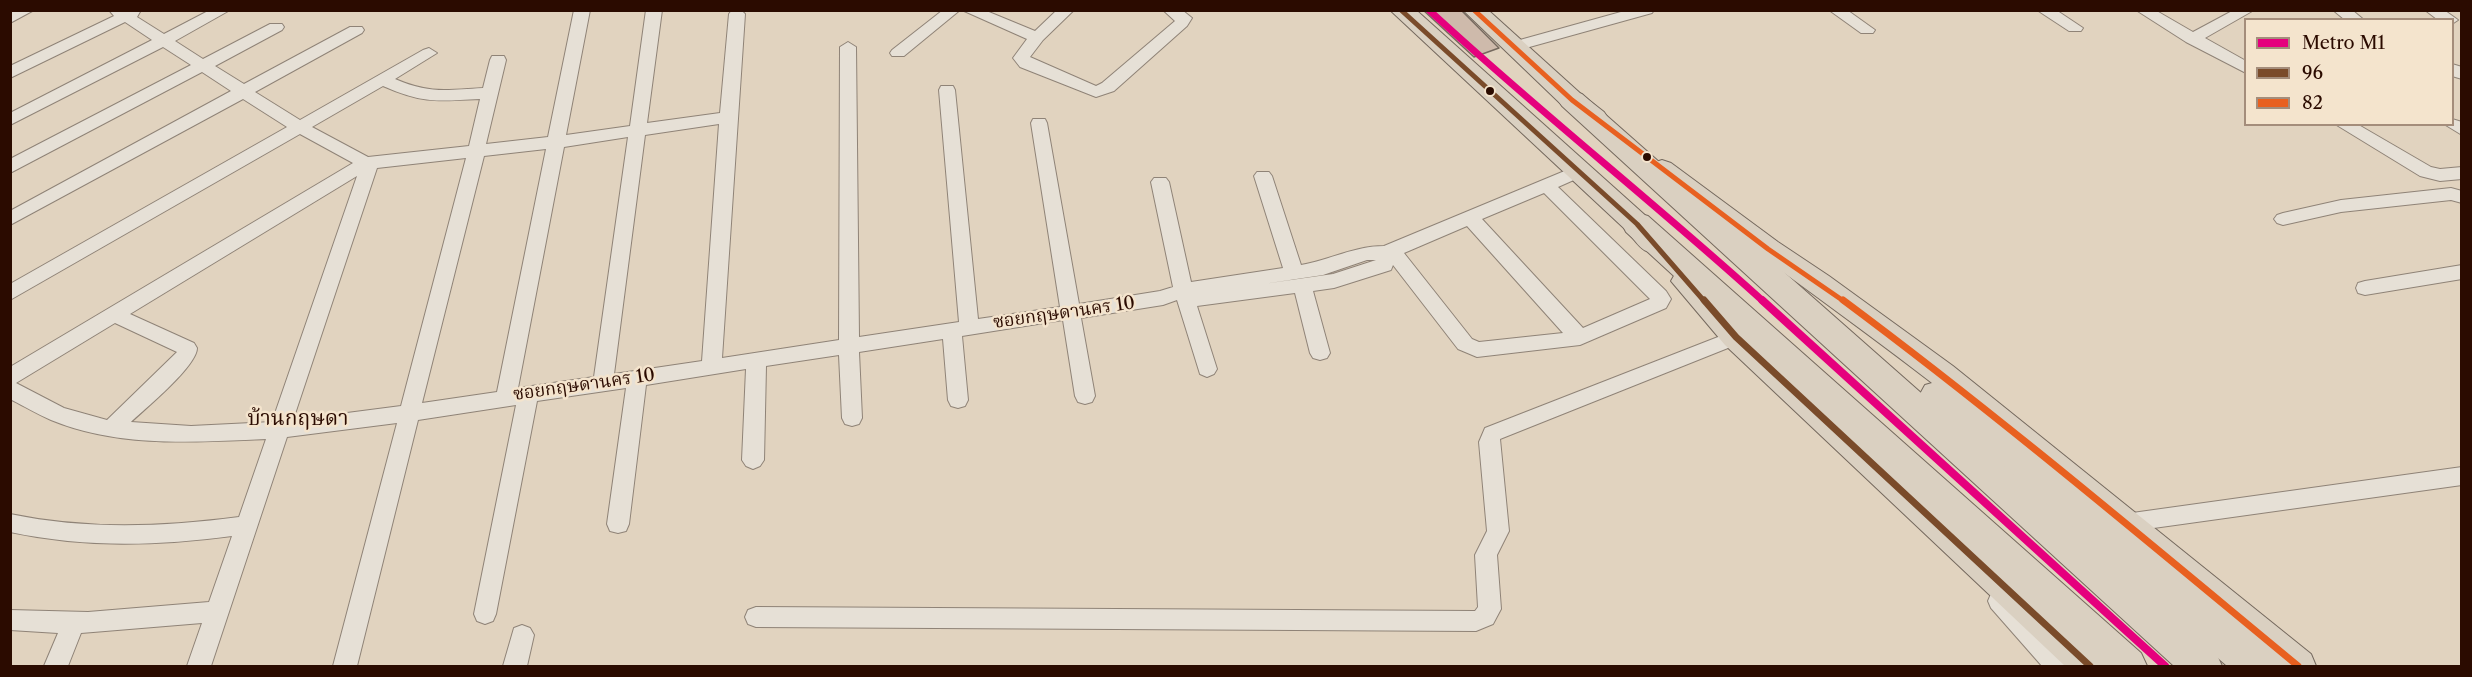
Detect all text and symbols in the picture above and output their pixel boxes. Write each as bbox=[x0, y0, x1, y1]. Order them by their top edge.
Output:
legend bbox=[2244, 18, 2454, 126]
text: Metro M1 bbox=[2302, 32, 2385, 54]
text: 96 bbox=[2302, 62, 2323, 84]
unlabelled marker bbox=[1484, 85, 1496, 97]
text: 82 bbox=[2302, 92, 2323, 114]
unlabelled marker bbox=[1641, 151, 1653, 163]
street label: ซอยกฤษดานคร 10 bbox=[992, 292, 1136, 334]
street label: ซอยกฤษดานคร 10 bbox=[512, 364, 656, 406]
district label: บ้านกฤษดา bbox=[247, 406, 349, 432]

